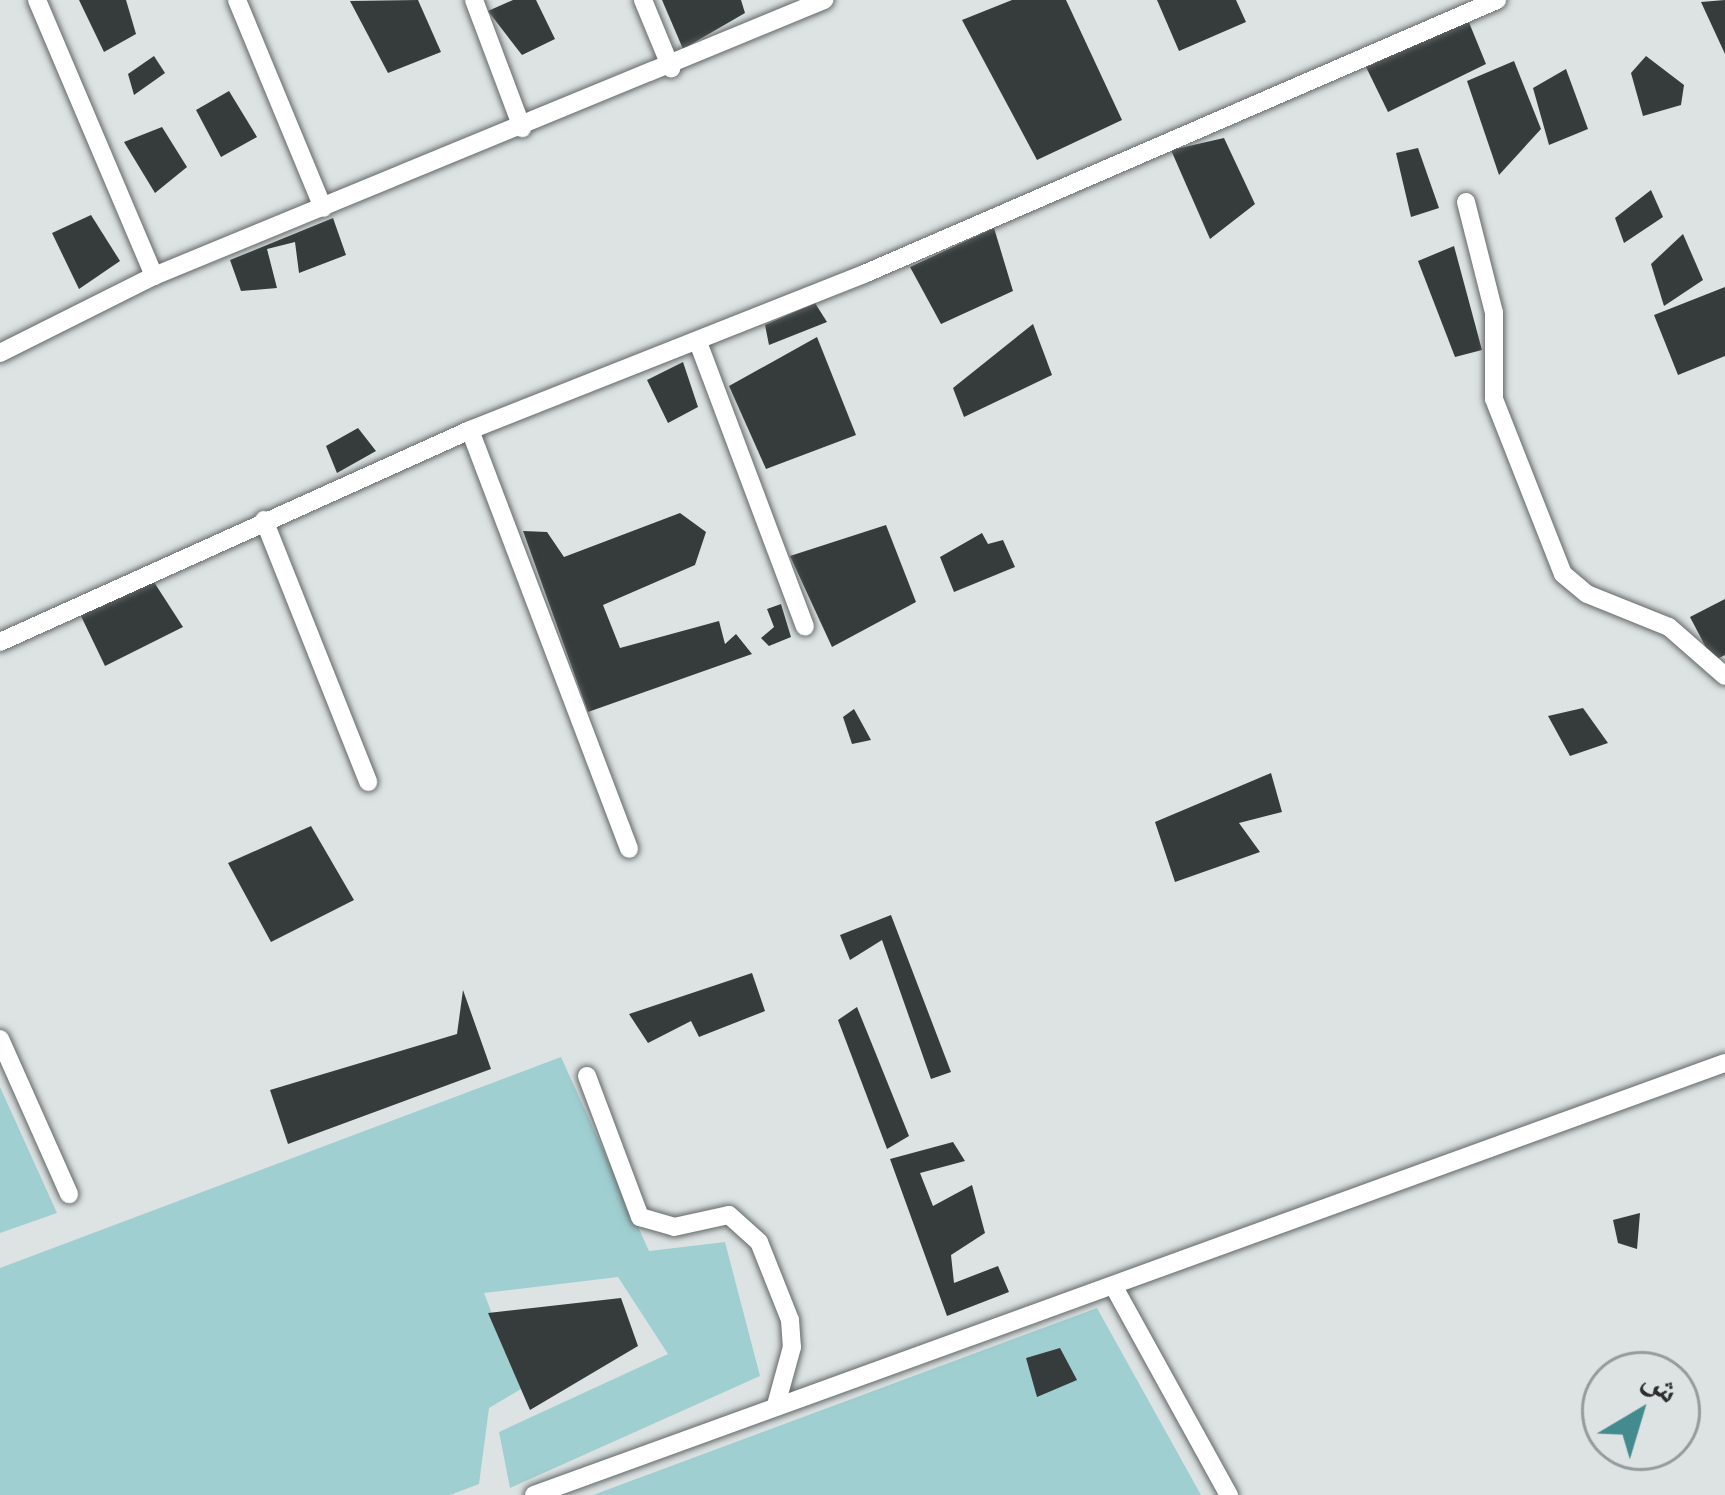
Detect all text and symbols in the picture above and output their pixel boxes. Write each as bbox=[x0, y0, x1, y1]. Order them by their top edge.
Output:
north arrow bbox=[1581, 1351, 1701, 1471]
text: ش bbox=[1635, 1358, 1688, 1412]

